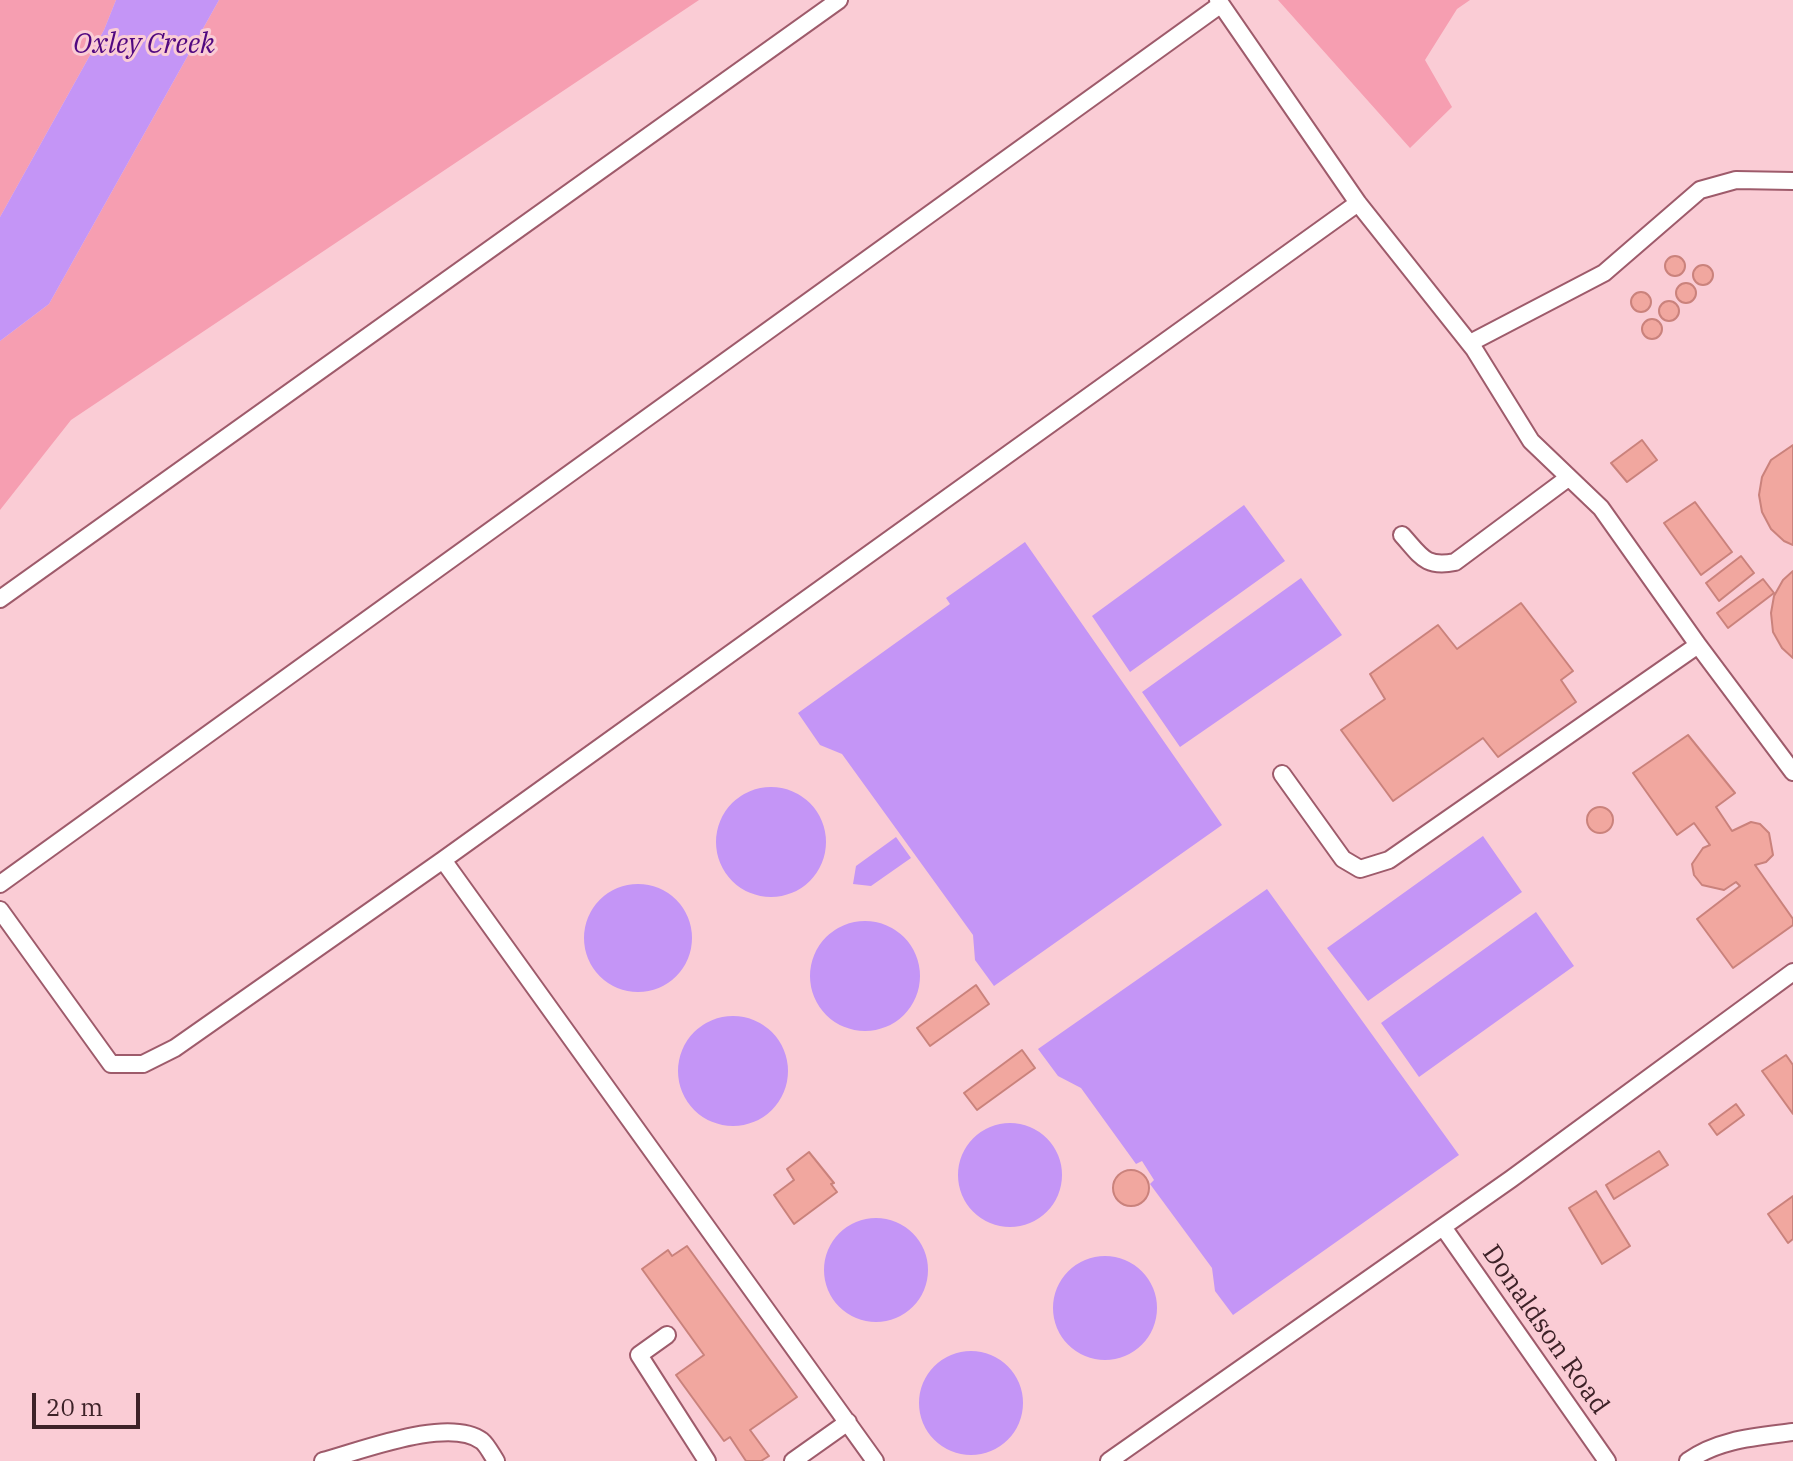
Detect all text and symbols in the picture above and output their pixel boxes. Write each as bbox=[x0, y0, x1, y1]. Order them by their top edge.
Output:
water label: Oxley Creek bbox=[73, 28, 215, 62]
street label: Donaldson Road bbox=[1475, 1239, 1615, 1421]
scale bar bbox=[36, 1377, 144, 1427]
text: 20 m bbox=[46, 1391, 103, 1423]

